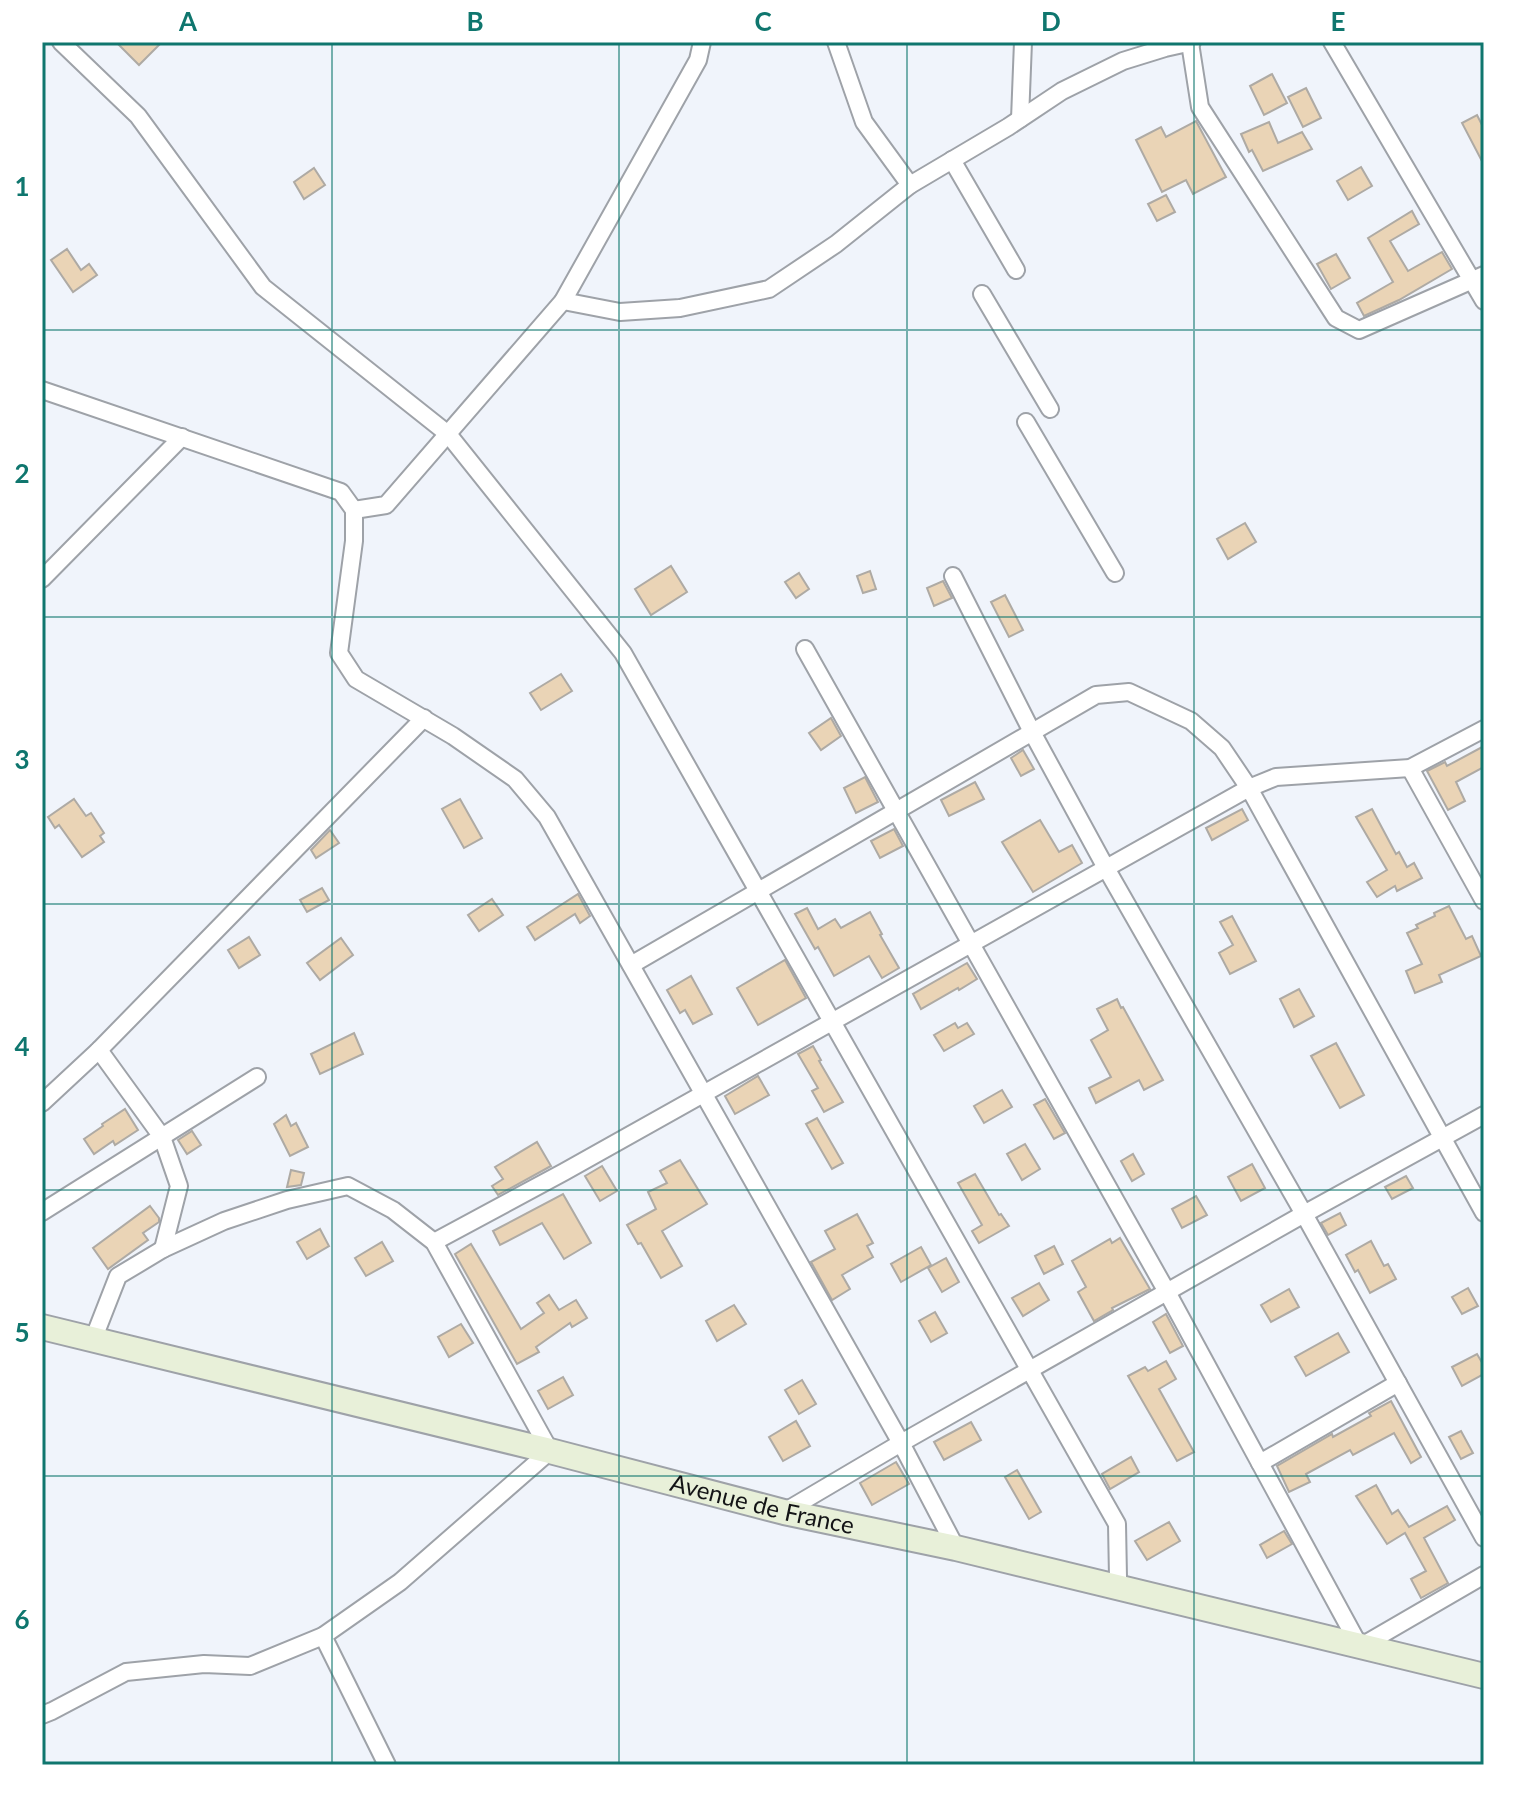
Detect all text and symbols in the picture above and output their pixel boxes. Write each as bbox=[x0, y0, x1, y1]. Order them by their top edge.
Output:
text: A bbox=[178, 5, 198, 37]
text: B bbox=[466, 5, 484, 37]
text: C bbox=[754, 5, 772, 37]
text: D bbox=[1041, 5, 1061, 37]
text: E bbox=[1331, 5, 1345, 37]
text: 1 bbox=[14, 170, 30, 202]
text: 2 bbox=[14, 457, 30, 489]
text: 3 bbox=[14, 743, 30, 775]
text: 4 bbox=[14, 1030, 30, 1062]
text: 5 bbox=[14, 1316, 30, 1348]
street label: Avenue de France bbox=[668, 1467, 857, 1539]
text: 6 bbox=[14, 1603, 30, 1635]

